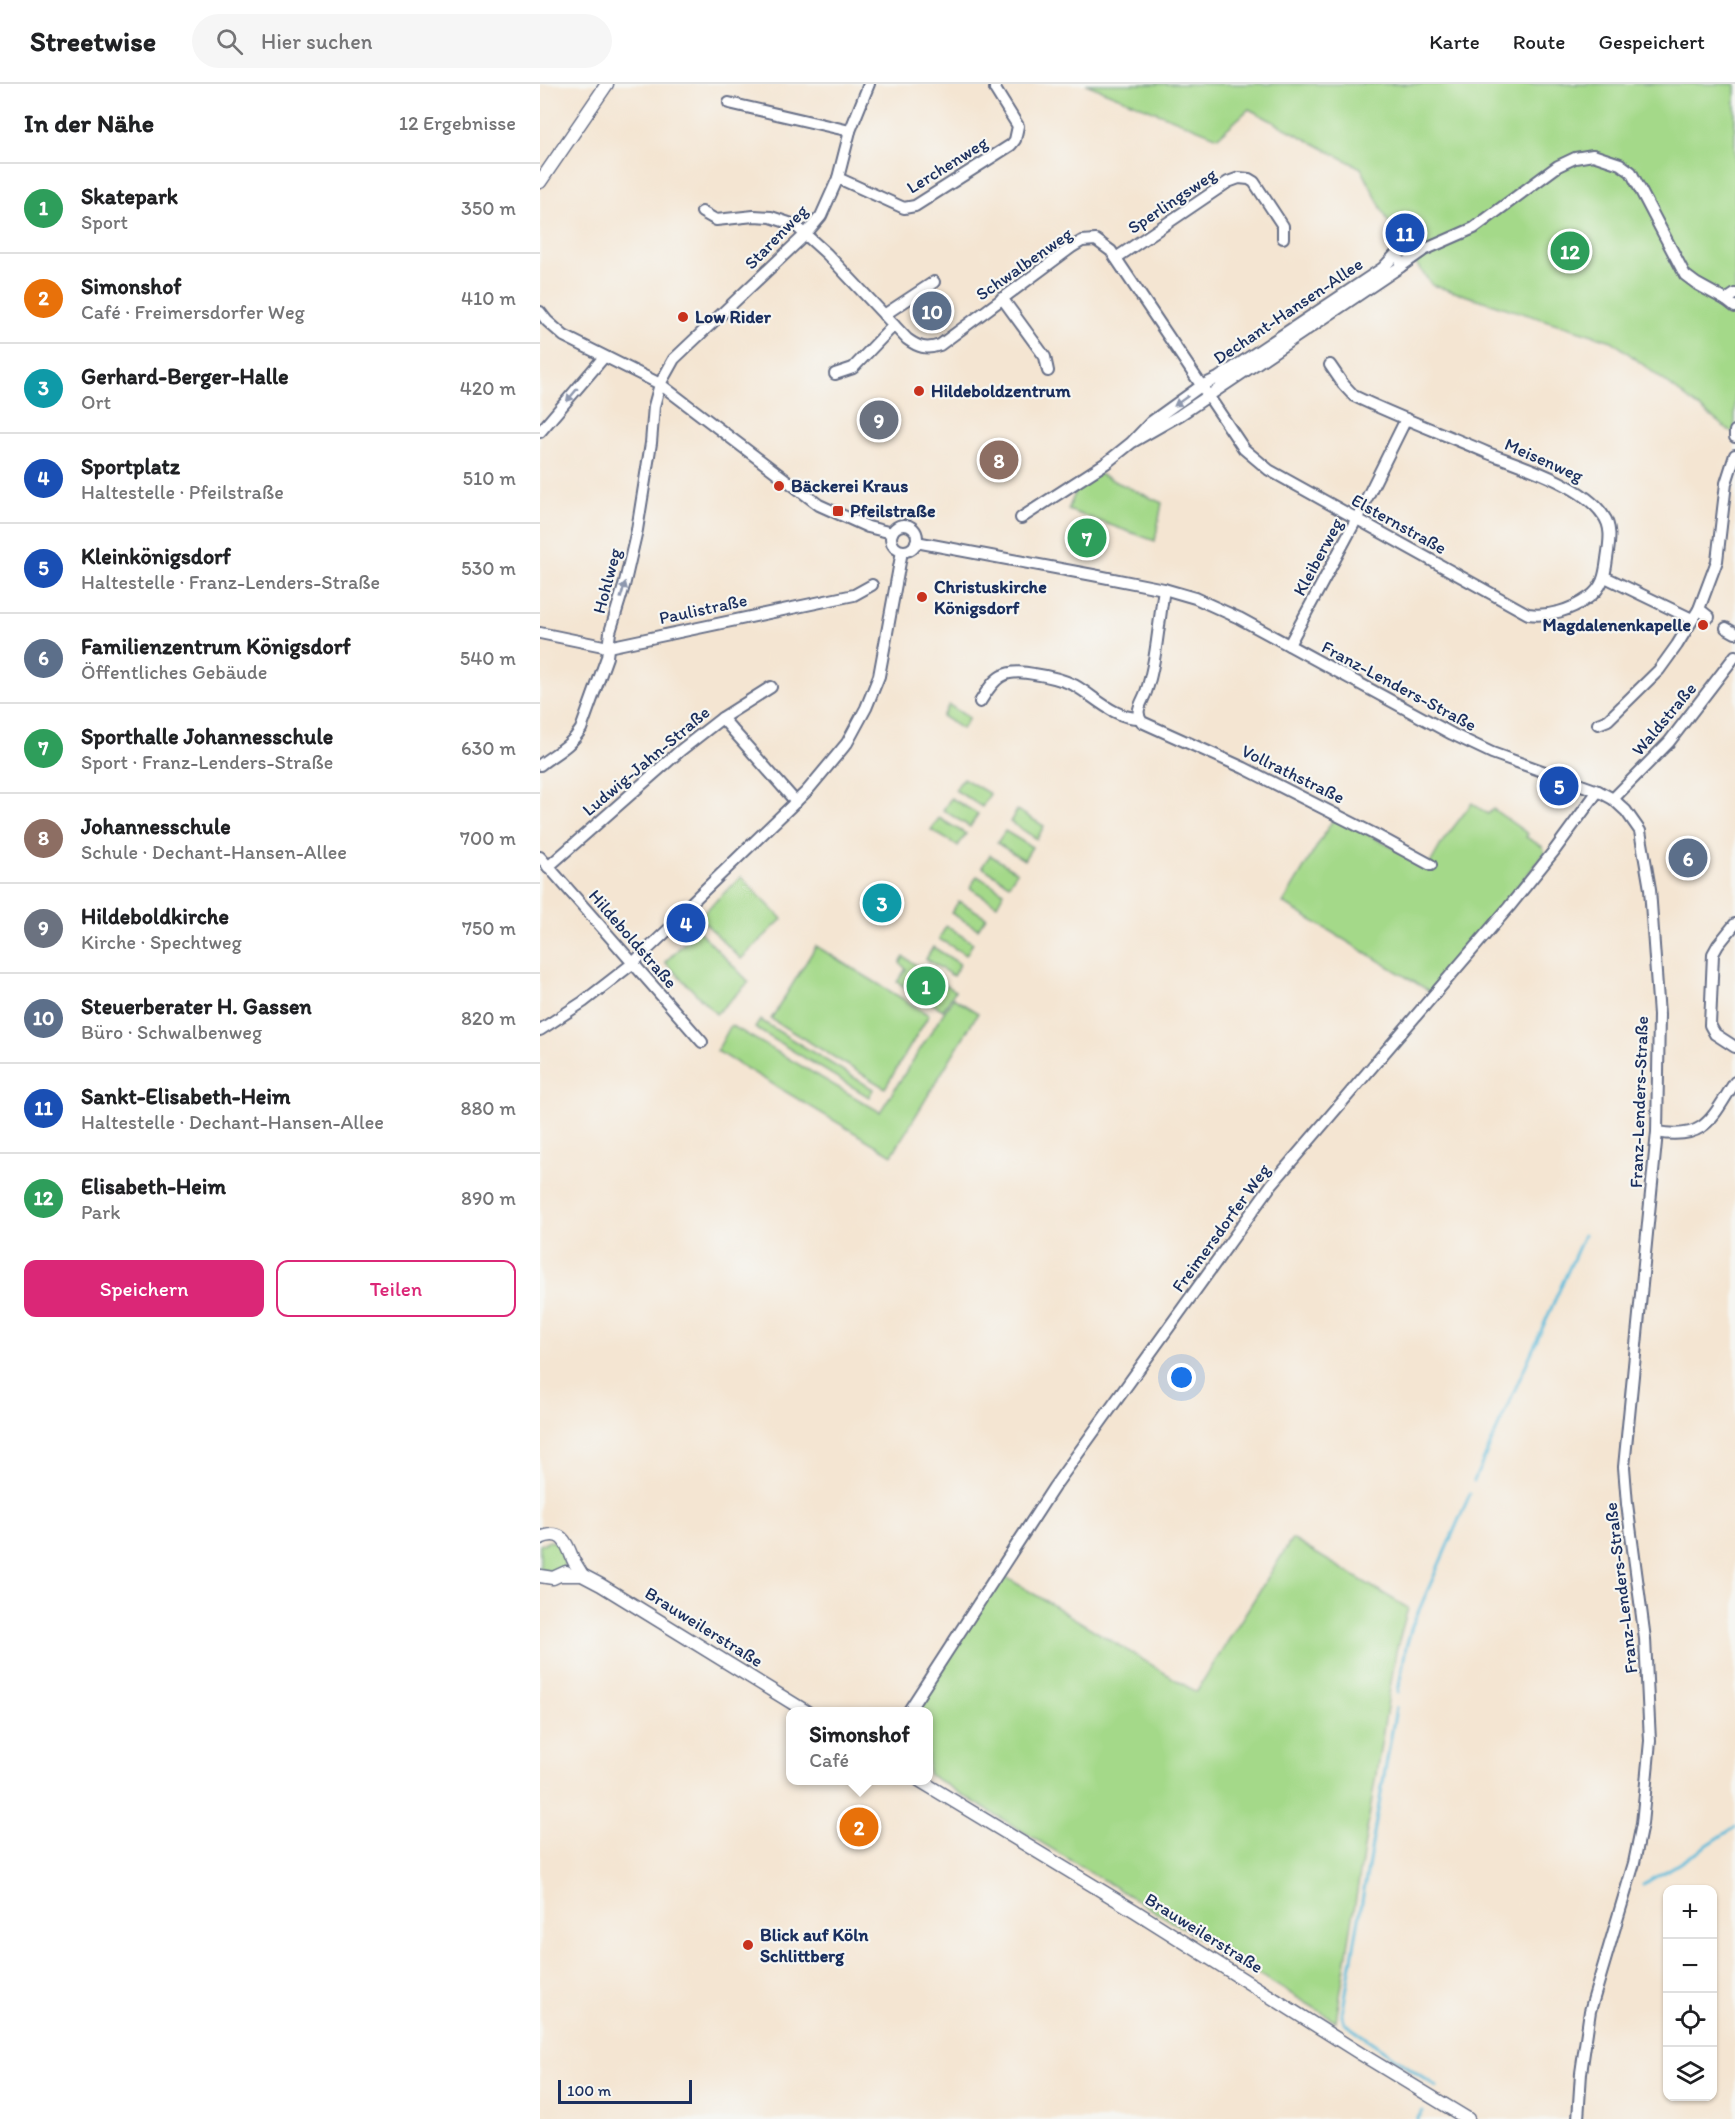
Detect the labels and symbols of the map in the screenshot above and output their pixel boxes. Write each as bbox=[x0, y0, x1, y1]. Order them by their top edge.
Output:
street label: Lerchenweg bbox=[902, 131, 992, 199]
street label: Sperlingsweg bbox=[1123, 163, 1221, 239]
street label: Starenweg bbox=[740, 199, 813, 274]
pin: 11 bbox=[1386, 210, 1424, 256]
street label: Schwalbenweg bbox=[972, 222, 1077, 305]
pin: 12 bbox=[1550, 228, 1590, 274]
street label: Dechant-Hansen-Allee bbox=[1209, 253, 1367, 369]
pin: 10 bbox=[912, 288, 952, 334]
place label: Low Rider bbox=[695, 306, 772, 328]
marker: Low Rider bbox=[676, 310, 690, 324]
place label: Hildeboldzentrum bbox=[931, 380, 1071, 402]
marker: Hildeboldzentrum bbox=[912, 384, 926, 398]
one-way arrow bbox=[566, 387, 579, 402]
one-way arrow bbox=[1173, 395, 1189, 407]
pin: 9 bbox=[860, 398, 898, 442]
street label: Meisenweg bbox=[1501, 433, 1587, 487]
pin: 8 bbox=[980, 438, 1018, 482]
place label: Bäckerei Kraus bbox=[791, 475, 908, 497]
marker: Bäckerei Kraus bbox=[772, 479, 786, 493]
street label: Elsternstraße bbox=[1348, 489, 1450, 559]
place label: Pfeilstraße bbox=[850, 500, 936, 522]
marker: Pfeilstraße bbox=[831, 504, 845, 518]
street label: Kleiberweg bbox=[1288, 514, 1348, 600]
pin: 7 bbox=[1068, 516, 1106, 560]
street label: Hohlweg bbox=[588, 545, 626, 616]
place label: Christuskirche Königsdorf bbox=[934, 576, 1047, 619]
one-way arrow bbox=[619, 581, 628, 599]
street label: Paulistraße bbox=[657, 589, 749, 629]
marker: Christuskirche Königsdorf bbox=[915, 590, 929, 604]
place label: Magdalenenkapelle bbox=[1543, 614, 1691, 636]
marker: Magdalenenkapelle bbox=[1696, 618, 1710, 632]
street label: Franz-Lenders-Straße bbox=[1318, 636, 1480, 736]
street label: Waldstraße bbox=[1627, 678, 1701, 760]
street label: Ludwig-Jahn-Straße bbox=[578, 701, 714, 821]
street label: Vollrathstraße bbox=[1238, 740, 1348, 808]
pin: 5 bbox=[1540, 764, 1578, 808]
pin: 6 bbox=[1668, 836, 1708, 880]
pin: 3 bbox=[862, 880, 902, 926]
street label: Hildeboldstraße bbox=[584, 885, 682, 993]
pin: 4 bbox=[666, 900, 706, 946]
pin: 1 bbox=[906, 964, 946, 1008]
street label: Franz-Lenders-Straße bbox=[1625, 1016, 1653, 1188]
street label: Freimersdorfer Weg bbox=[1167, 1159, 1275, 1296]
your location bbox=[1167, 1363, 1196, 1392]
street label: Franz-Lenders-Straße bbox=[1600, 1501, 1642, 1675]
street label: Brauweilerstraße bbox=[641, 1582, 767, 1672]
pin: 2 bbox=[840, 1804, 878, 1850]
street label: Brauweilerstraße bbox=[1141, 1888, 1267, 1978]
place label: Blick auf Köln Schlittberg bbox=[760, 1924, 869, 1967]
marker: Blick auf Köln Schlittberg bbox=[741, 1938, 755, 1952]
scale bar bbox=[558, 2077, 692, 2104]

